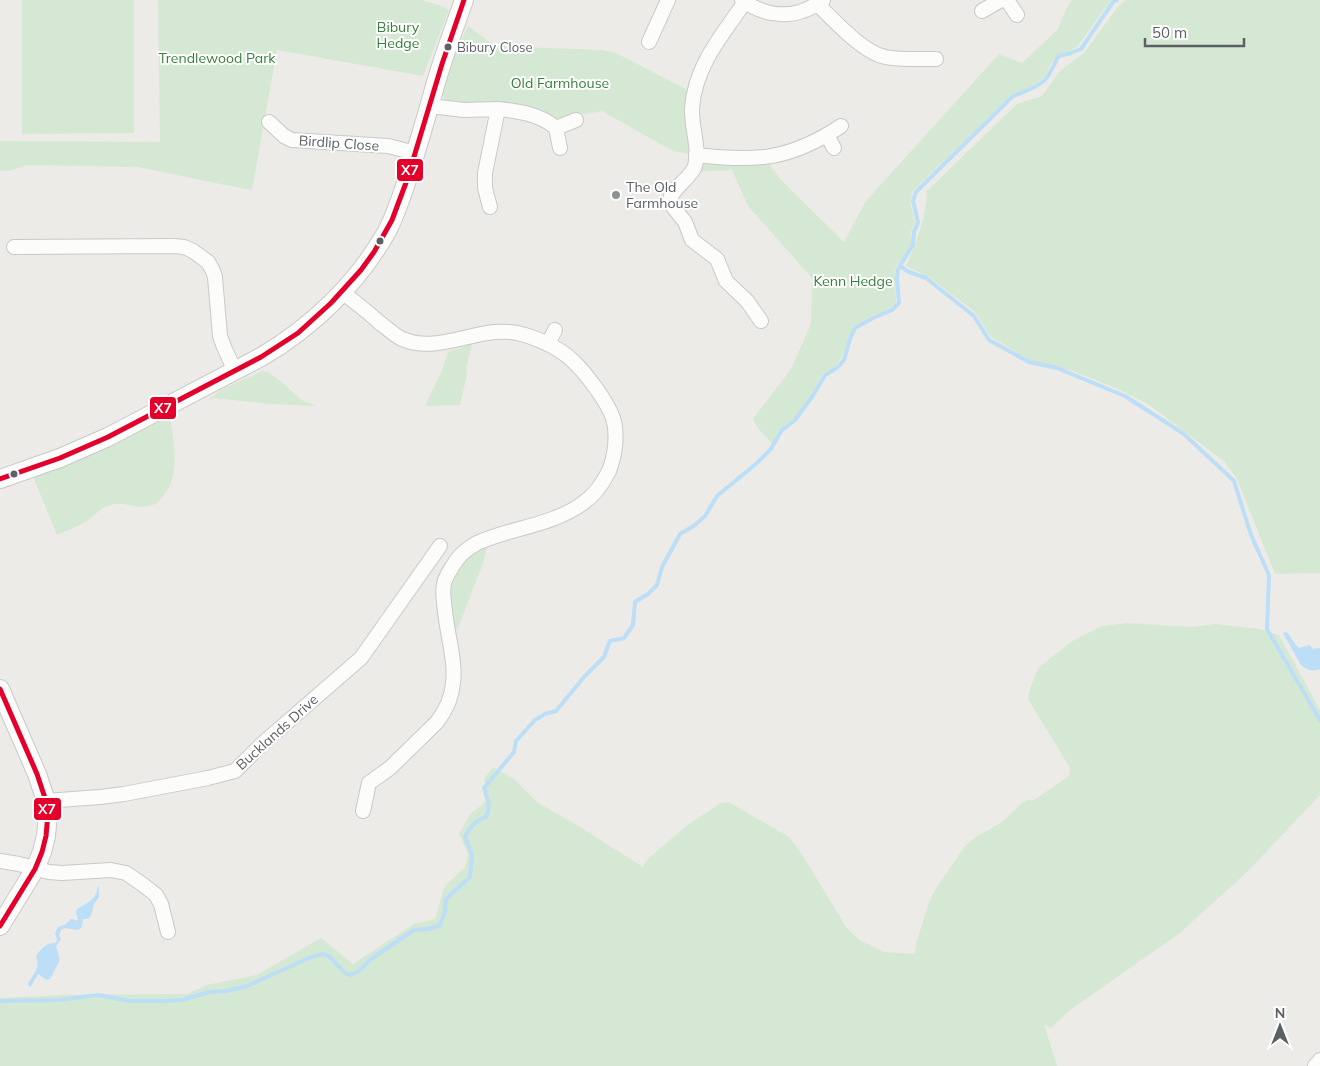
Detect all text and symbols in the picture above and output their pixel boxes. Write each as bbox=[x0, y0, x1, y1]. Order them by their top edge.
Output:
scale bar bbox=[1145, 15, 1244, 47]
park label: Bibury Hedge bbox=[377, 18, 420, 52]
text: 50 m bbox=[1152, 23, 1187, 42]
place label: Bibury Close bbox=[457, 39, 533, 55]
marker: Bibury Close bbox=[443, 42, 453, 52]
park label: Trendlewood Park bbox=[158, 49, 276, 67]
park label: Old Farmhouse bbox=[511, 74, 609, 92]
street label: Birdlip Close bbox=[298, 131, 380, 155]
line badge: X7 bbox=[396, 158, 424, 182]
text: X7 bbox=[400, 161, 419, 179]
place label: The Old Farmhouse bbox=[626, 178, 698, 212]
marker: The Old Farmhouse bbox=[610, 189, 622, 201]
unlabelled marker bbox=[375, 236, 385, 246]
park label: Kenn Hedge bbox=[813, 272, 893, 290]
line badge: X7 bbox=[149, 396, 177, 420]
text: X7 bbox=[153, 399, 172, 417]
unlabelled marker bbox=[9, 469, 19, 479]
street label: Bucklands Drive bbox=[232, 690, 322, 774]
line badge: X7 bbox=[33, 797, 62, 821]
text: X7 bbox=[37, 800, 56, 818]
north arrow bbox=[1255, 1001, 1305, 1051]
text: N bbox=[1275, 1004, 1285, 1022]

